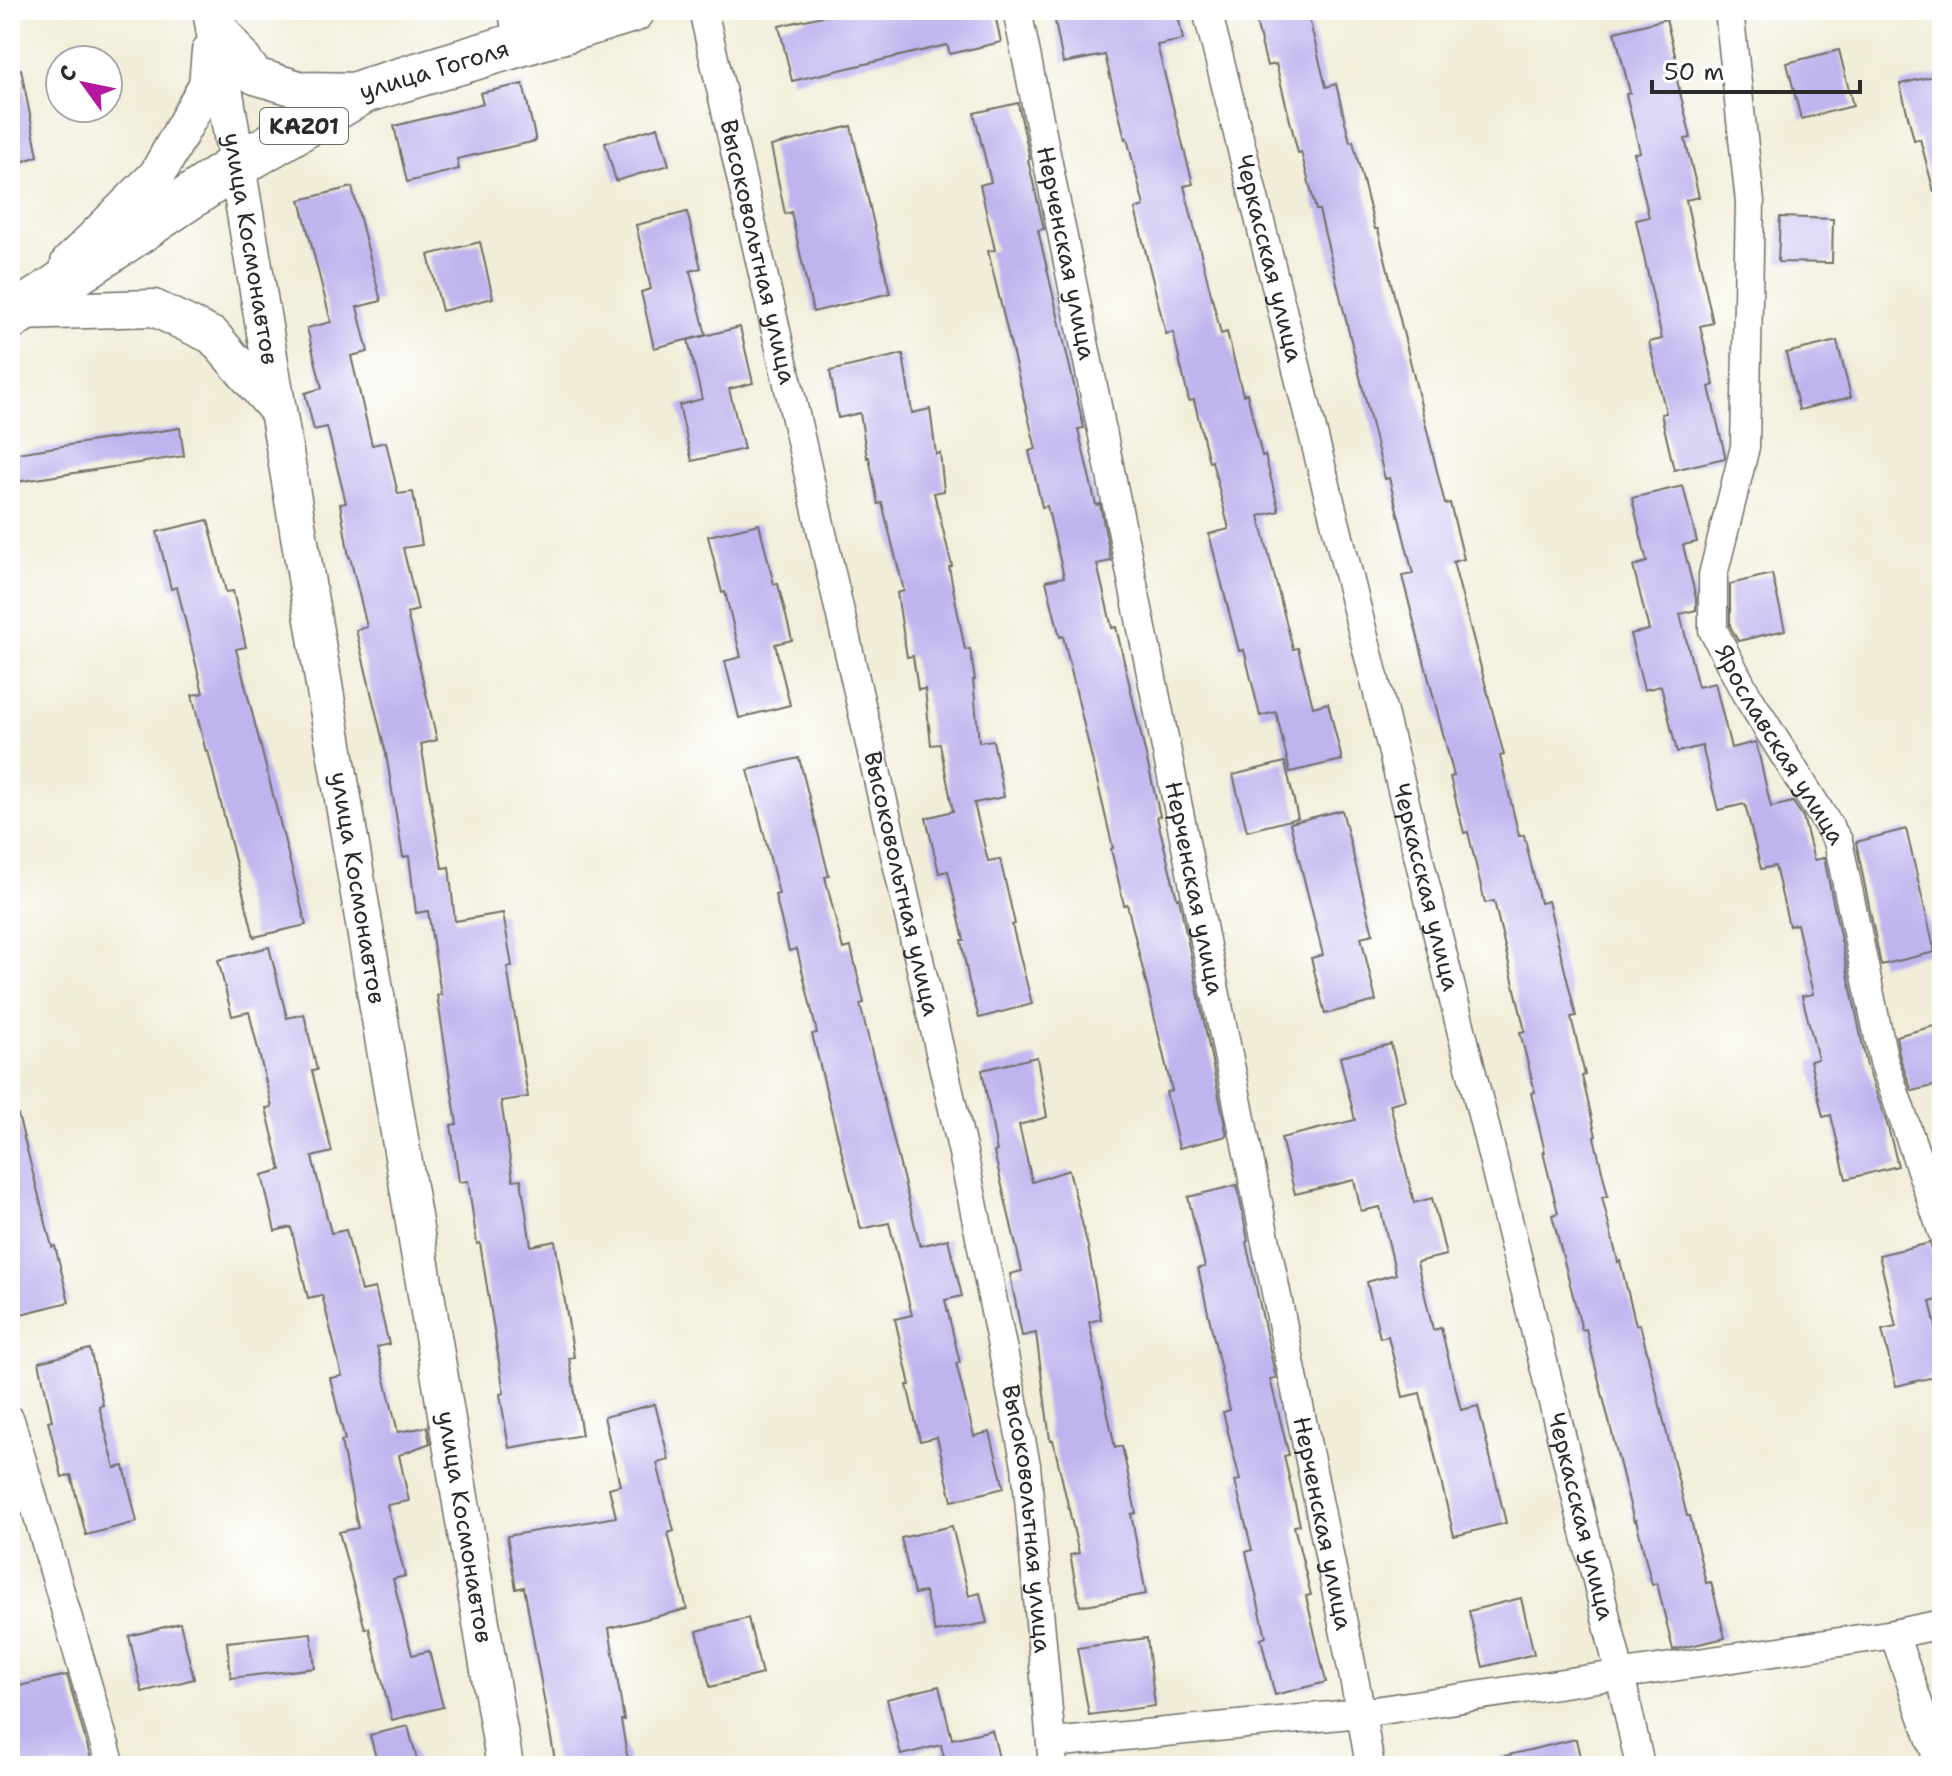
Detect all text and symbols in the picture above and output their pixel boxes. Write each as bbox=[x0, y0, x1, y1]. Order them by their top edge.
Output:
street label: улица Гоголя bbox=[355, 32, 513, 108]
north arrow bbox=[44, 44, 124, 124]
scale bar bbox=[1652, 44, 1860, 94]
text: 50 m bbox=[1664, 56, 1724, 88]
text: С bbox=[52, 60, 83, 87]
road number: KАZ01 bbox=[260, 108, 348, 144]
street label: Высоковольтная улица bbox=[712, 116, 804, 387]
street label: улица Космонавтов bbox=[216, 130, 286, 367]
street label: Нерченская улица bbox=[1029, 143, 1103, 363]
street label: Черкасская улица bbox=[1228, 151, 1311, 366]
street label: Ярославская улица bbox=[1707, 639, 1853, 851]
street label: Высоковольтная улица bbox=[856, 748, 947, 1019]
street label: улица Космонавтов bbox=[323, 769, 393, 1006]
street label: Нерченская улица bbox=[1157, 779, 1232, 998]
street label: Черкасская улица bbox=[1385, 780, 1467, 994]
street label: Высоковольтная улица bbox=[994, 1382, 1059, 1654]
street label: улица Космонавтов bbox=[430, 1408, 500, 1645]
street label: Черкасская улица bbox=[1540, 1409, 1622, 1623]
street label: Нерченская улица bbox=[1286, 1414, 1360, 1633]

